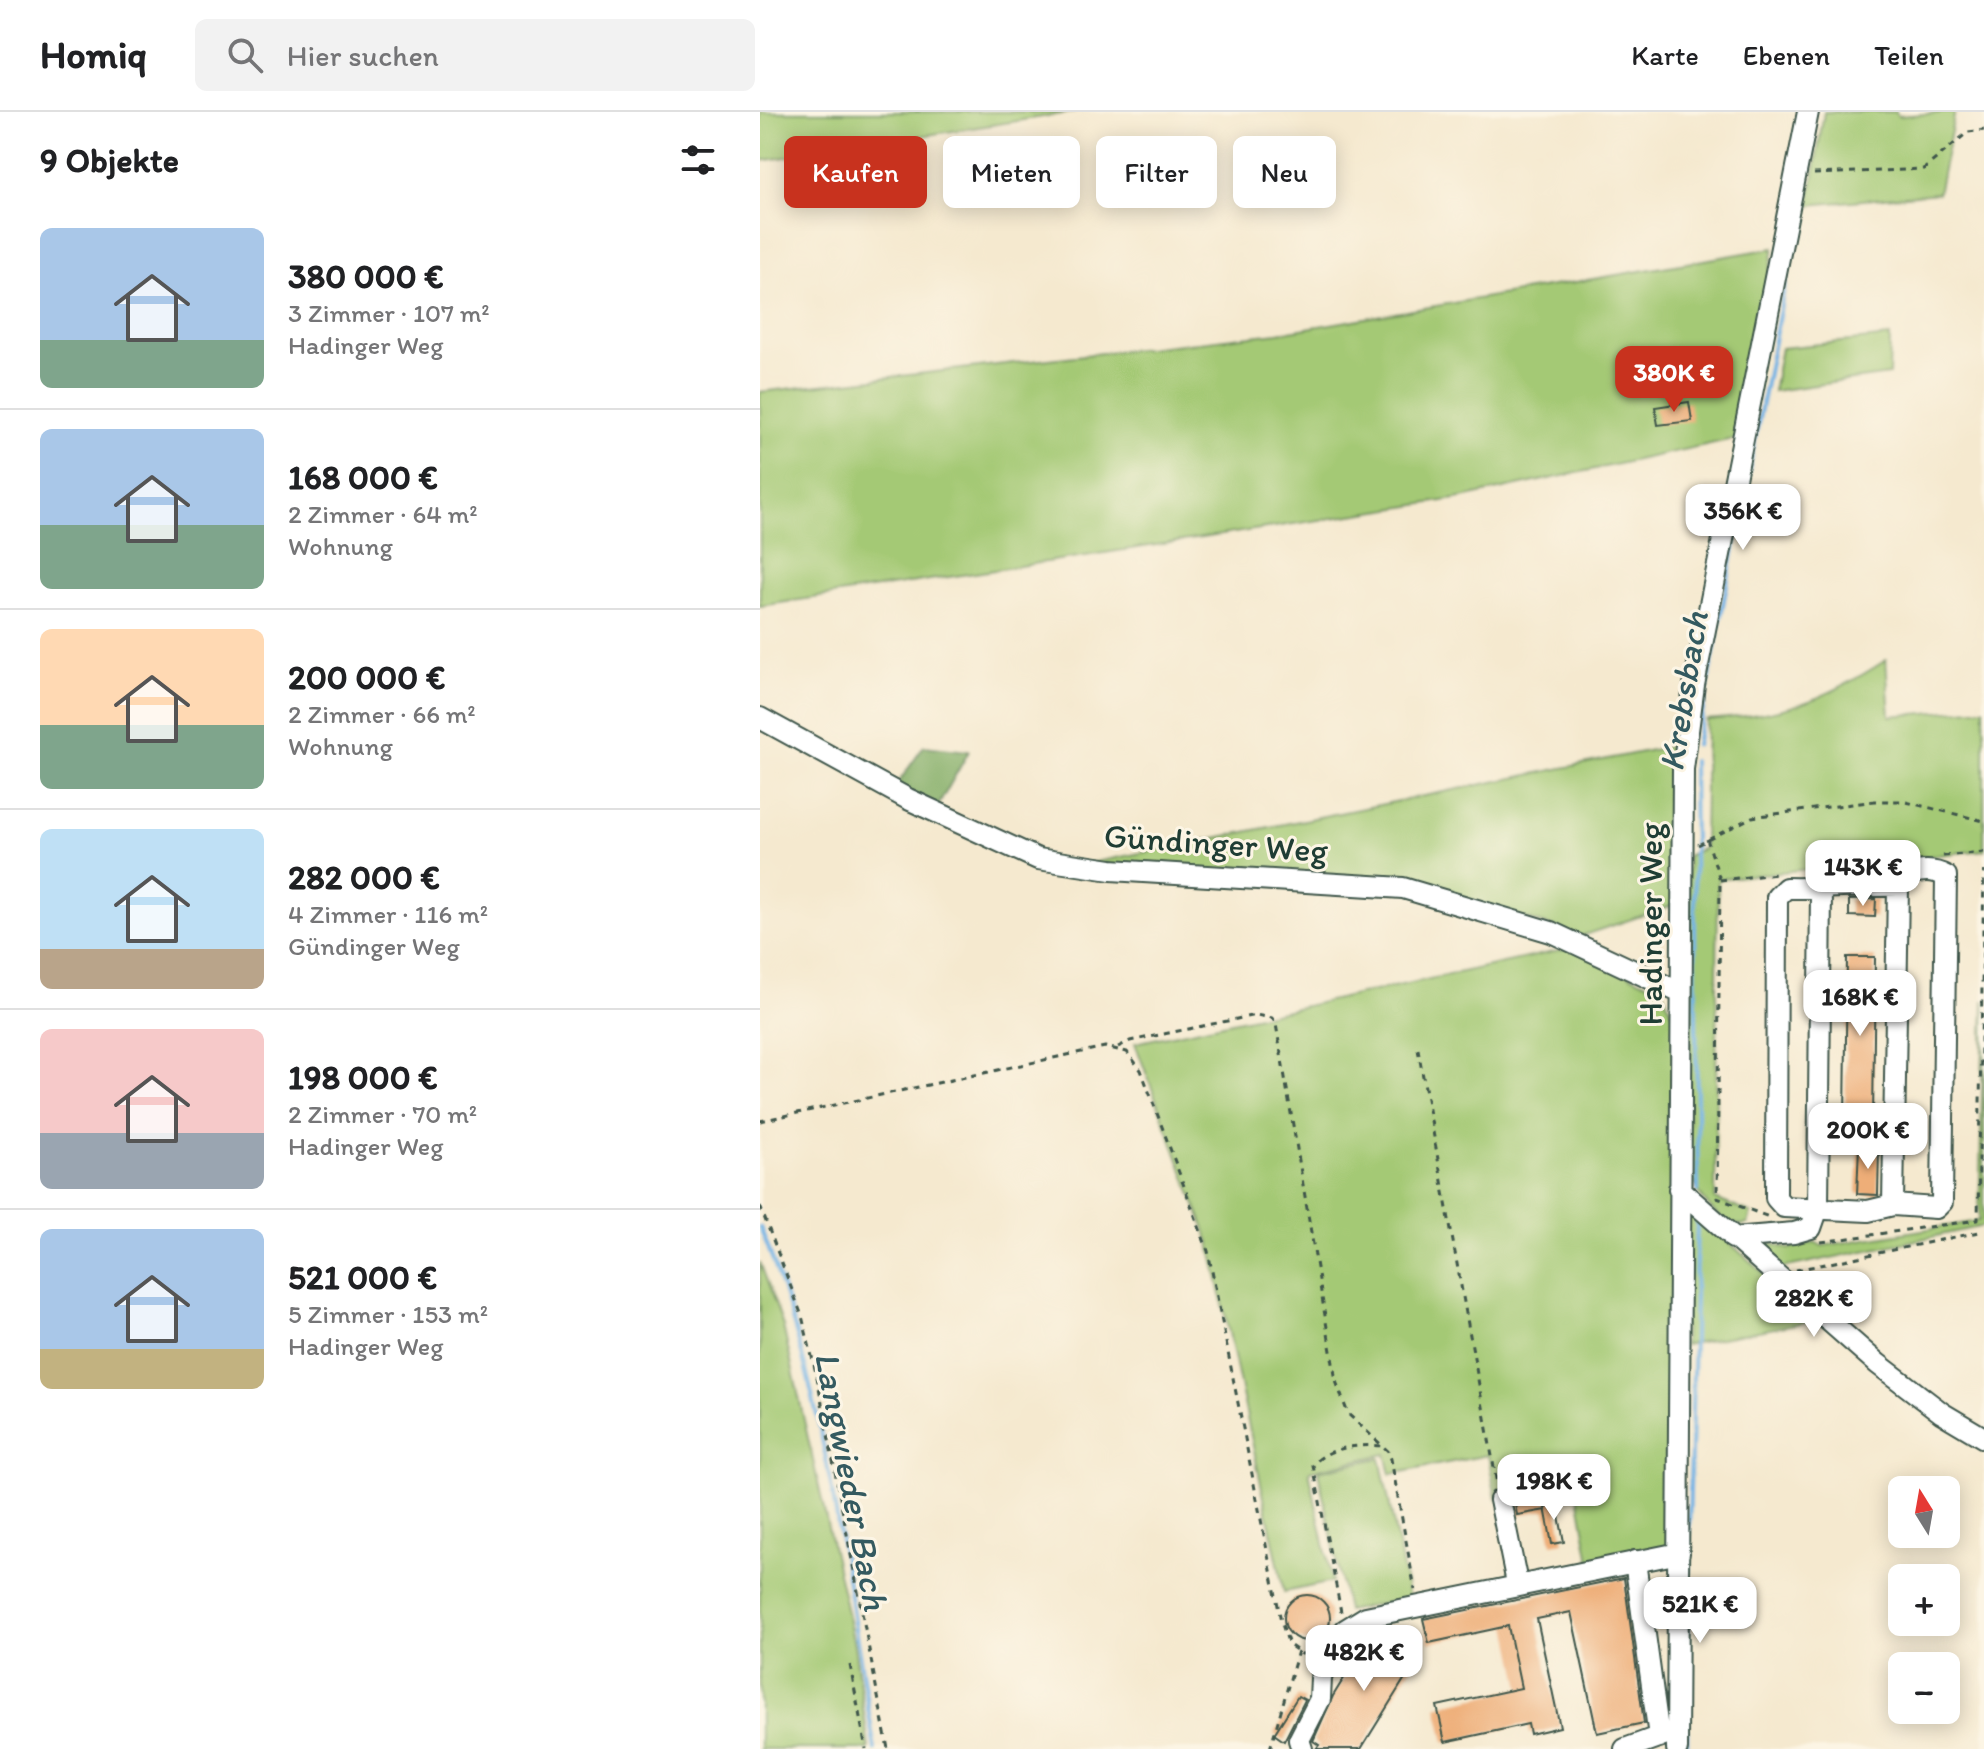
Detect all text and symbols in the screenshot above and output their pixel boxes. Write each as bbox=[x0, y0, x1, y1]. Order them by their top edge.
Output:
search box bbox=[195, 19, 755, 91]
text: Homiq bbox=[40, 32, 147, 78]
icon: search bbox=[223, 33, 267, 77]
text: Hier suchen bbox=[287, 37, 439, 74]
text: Karte bbox=[1631, 38, 1699, 72]
text: Ebenen bbox=[1743, 38, 1830, 72]
text: Teilen bbox=[1874, 38, 1944, 72]
chip: Kaufen bbox=[784, 136, 927, 208]
chip: Mieten bbox=[943, 136, 1080, 208]
chip: Filter bbox=[1096, 136, 1217, 208]
chip: Neu bbox=[1233, 136, 1336, 208]
icon: filters bbox=[676, 138, 720, 182]
text: 9 Objekte bbox=[40, 140, 179, 181]
text: 380 000 € bbox=[288, 256, 444, 297]
icon: home bbox=[104, 260, 200, 356]
text: 3 Zimmer · 107 m² bbox=[288, 297, 490, 329]
text: Hadinger Weg bbox=[288, 329, 443, 361]
pin: 380K € bbox=[1609, 346, 1739, 414]
text: 380K € bbox=[1633, 356, 1715, 388]
text: 168 000 € bbox=[288, 457, 438, 498]
icon: home bbox=[104, 461, 200, 557]
pin: 356K € bbox=[1678, 484, 1808, 552]
text: 356K € bbox=[1704, 494, 1782, 526]
text: 2 Zimmer · 64 m² bbox=[288, 498, 478, 530]
text: Wohnung bbox=[288, 530, 393, 562]
water label: Krebsbach bbox=[1649, 607, 1717, 774]
text: 200 000 € bbox=[288, 657, 445, 698]
icon: home bbox=[104, 661, 200, 757]
text: 2 Zimmer · 66 m² bbox=[288, 698, 476, 730]
text: Wohnung bbox=[288, 730, 393, 762]
street label: Gündinger Weg bbox=[1103, 815, 1330, 871]
street label: Hadinger Weg bbox=[1630, 822, 1671, 1026]
pin: 143K € bbox=[1798, 840, 1928, 908]
text: 143K € bbox=[1823, 850, 1903, 882]
text: 282 000 € bbox=[288, 857, 440, 898]
icon: home bbox=[104, 861, 200, 957]
text: 4 Zimmer · 116 m² bbox=[288, 898, 488, 930]
text: Gündinger Weg bbox=[288, 930, 460, 962]
pin: 168K € bbox=[1795, 970, 1925, 1038]
text: 168K € bbox=[1821, 980, 1899, 1012]
text: 198 000 € bbox=[288, 1057, 438, 1098]
icon: home bbox=[104, 1061, 200, 1157]
text: 2 Zimmer · 70 m² bbox=[288, 1098, 477, 1130]
pin: 200K € bbox=[1803, 1103, 1933, 1171]
text: 200K € bbox=[1826, 1113, 1910, 1145]
text: Hadinger Weg bbox=[288, 1130, 443, 1162]
text: 521 000 € bbox=[288, 1257, 437, 1298]
icon: home bbox=[104, 1261, 200, 1357]
pin: 282K € bbox=[1749, 1271, 1879, 1339]
text: 282K € bbox=[1775, 1281, 1853, 1313]
text: 5 Zimmer · 153 m² bbox=[288, 1298, 488, 1330]
text: Hadinger Weg bbox=[288, 1330, 443, 1362]
water label: Langwieder Bach bbox=[806, 1348, 898, 1615]
pin: 198K € bbox=[1489, 1454, 1619, 1522]
text: 198K € bbox=[1515, 1464, 1593, 1496]
north arrow bbox=[1888, 1476, 1960, 1548]
map controls bbox=[1888, 1476, 1960, 1724]
button: + bbox=[1888, 1564, 1960, 1636]
pin: 521K € bbox=[1635, 1577, 1765, 1645]
text: 521K € bbox=[1662, 1587, 1738, 1619]
pin: 482K € bbox=[1299, 1625, 1429, 1693]
text: 482K € bbox=[1324, 1635, 1404, 1667]
button: − bbox=[1888, 1652, 1960, 1724]

